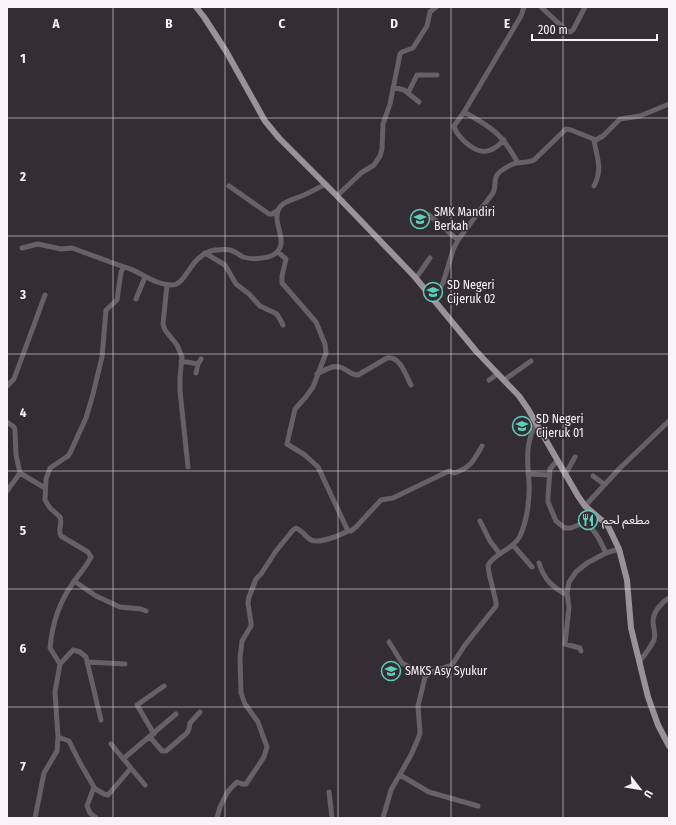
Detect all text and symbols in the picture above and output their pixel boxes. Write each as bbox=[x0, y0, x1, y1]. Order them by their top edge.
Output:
text: A bbox=[51, 16, 60, 31]
text: B bbox=[165, 16, 173, 31]
text: C bbox=[279, 16, 286, 31]
text: D bbox=[390, 16, 398, 31]
text: E bbox=[504, 16, 510, 31]
scale bar bbox=[532, 16, 657, 42]
text: 200 m bbox=[538, 23, 568, 37]
text: 1 bbox=[20, 51, 26, 66]
text: 2 bbox=[19, 169, 26, 184]
place label: SMK Mandiri Berkah bbox=[434, 205, 495, 233]
school or university icon: SMK Mandiri Berkah bbox=[409, 208, 431, 230]
place label: SD Negeri Cijeruk 02 bbox=[447, 278, 495, 306]
school or university icon: SD Negeri Cijeruk 02 bbox=[422, 281, 444, 303]
text: 3 bbox=[19, 287, 26, 302]
text: 4 bbox=[20, 405, 27, 420]
place label: SD Negeri Cijeruk 01 bbox=[536, 412, 584, 440]
school or university icon: SD Negeri Cijeruk 01 bbox=[511, 415, 533, 437]
restaurant icon: مطعم لحم bbox=[577, 509, 599, 531]
place label: مطعم لحم bbox=[602, 513, 650, 529]
text: 5 bbox=[20, 523, 26, 538]
text: 6 bbox=[20, 641, 27, 656]
school or university icon: SMKS Asy Syukur bbox=[380, 660, 402, 682]
place label: SMKS Asy Syukur bbox=[405, 664, 488, 678]
text: 7 bbox=[20, 759, 26, 774]
north arrow bbox=[620, 769, 660, 809]
text: U bbox=[641, 788, 655, 800]

